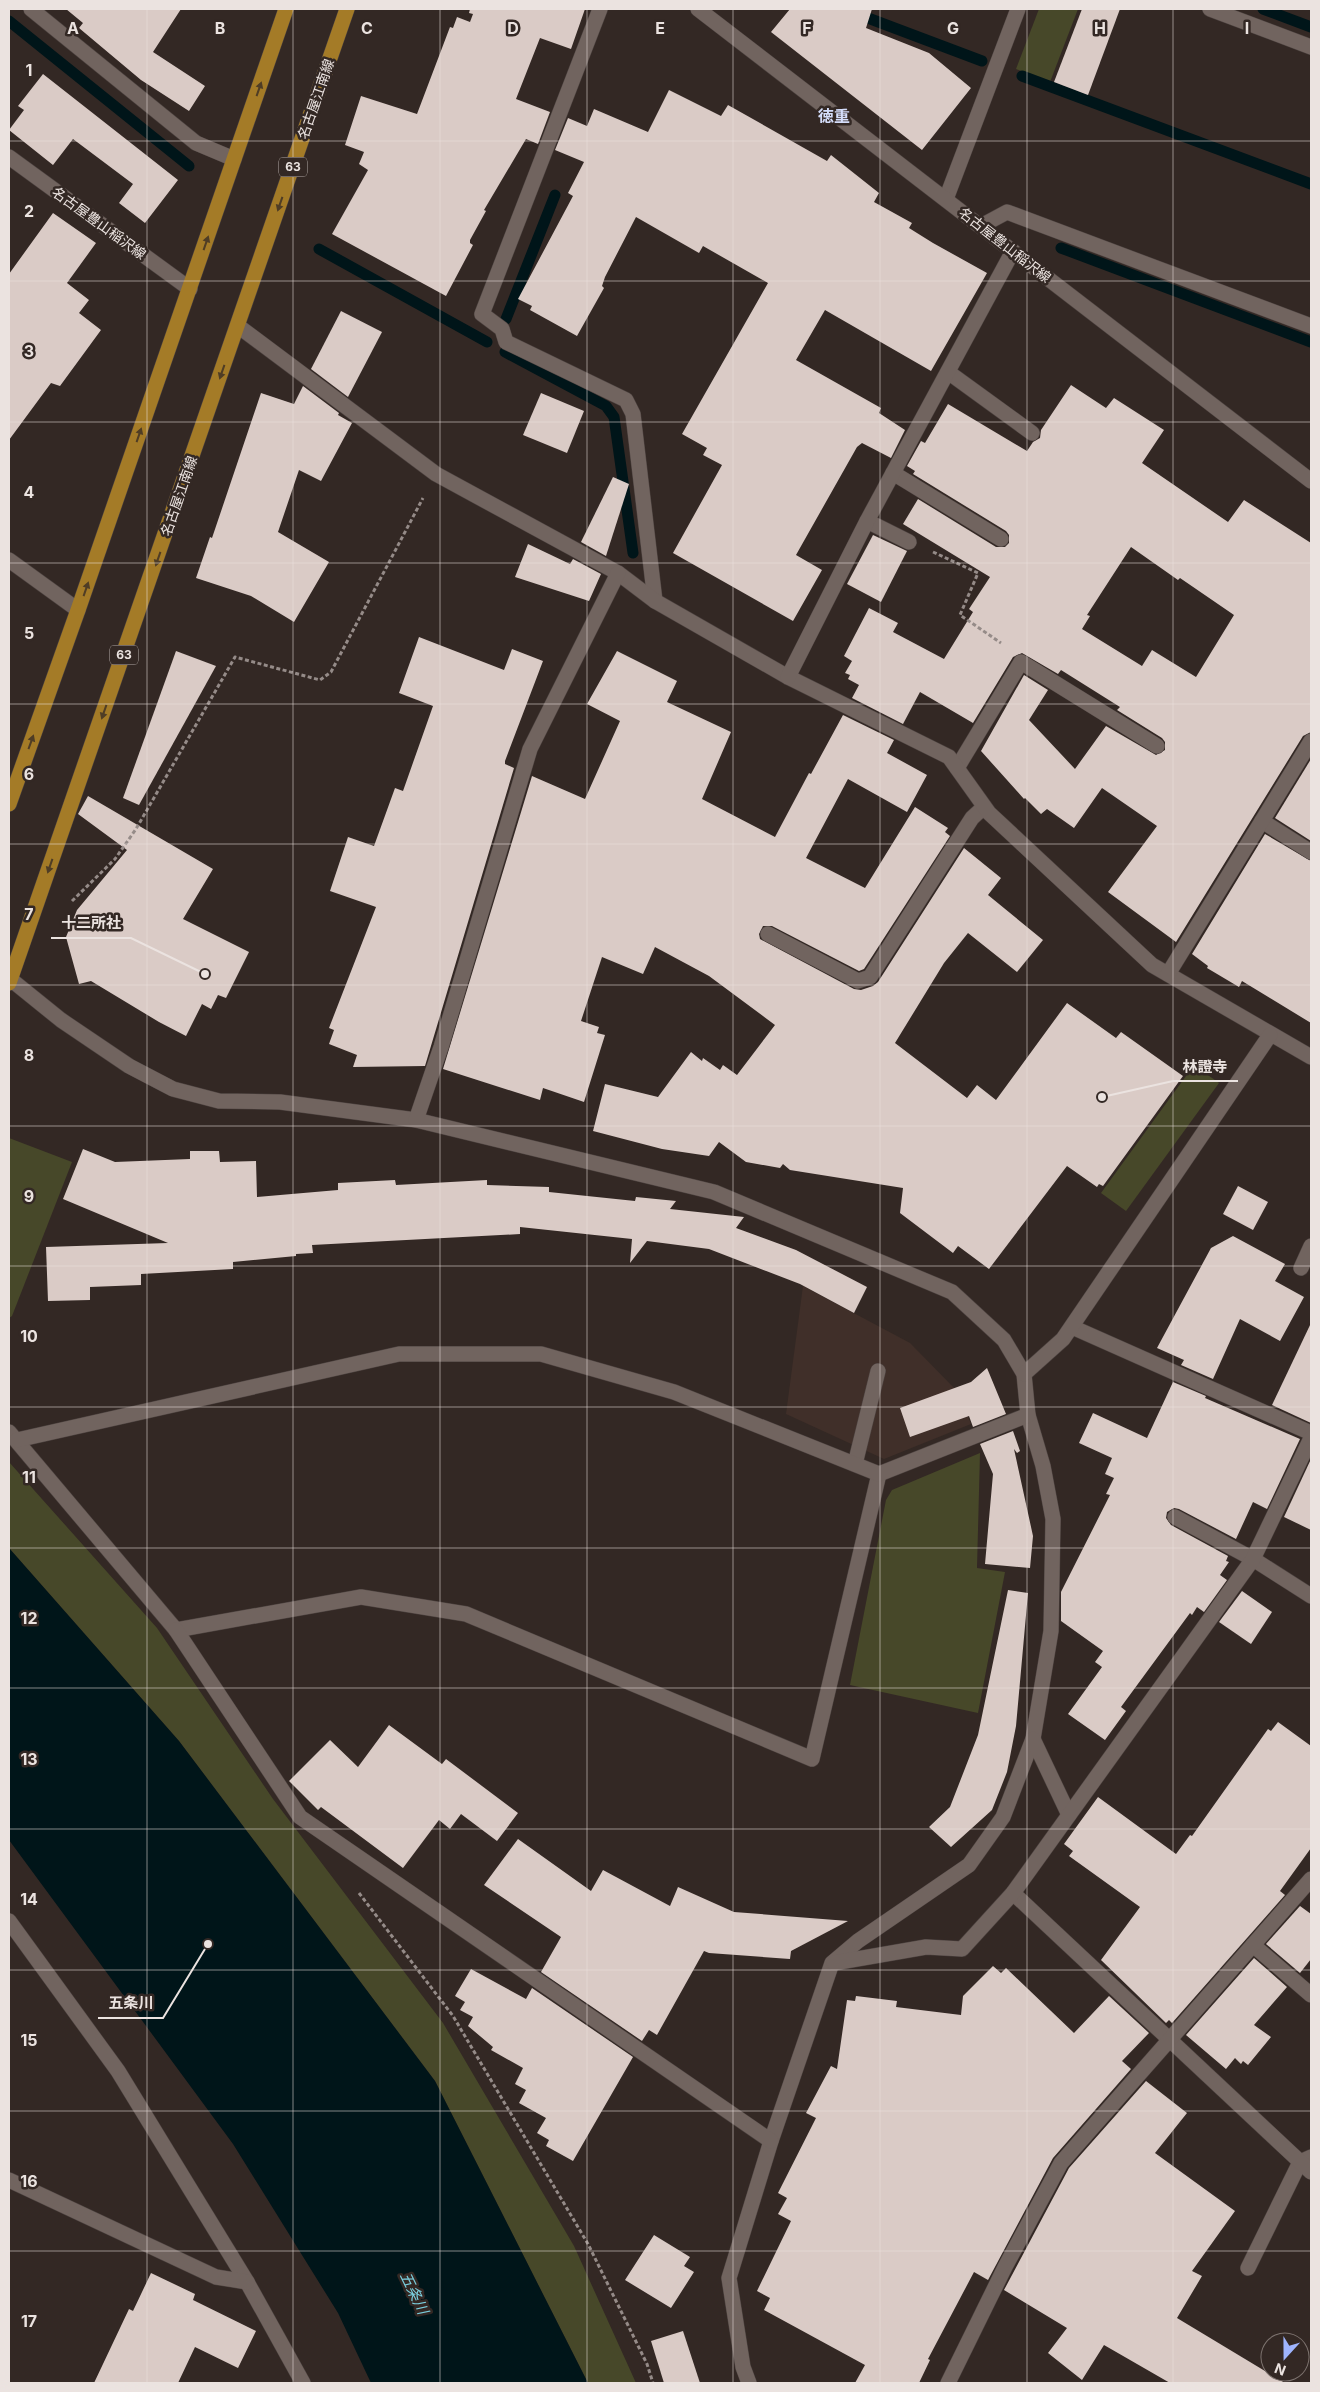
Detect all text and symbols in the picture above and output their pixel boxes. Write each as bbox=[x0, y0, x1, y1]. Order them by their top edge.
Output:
text: A bbox=[67, 18, 79, 38]
text: B bbox=[215, 18, 225, 38]
text: C bbox=[361, 18, 373, 38]
text: D bbox=[507, 18, 519, 38]
text: E bbox=[655, 18, 665, 38]
text: F bbox=[802, 18, 812, 38]
text: G bbox=[947, 18, 959, 38]
text: H bbox=[1094, 18, 1106, 38]
text: I bbox=[1245, 18, 1249, 38]
street label: 名古屋江南線 bbox=[294, 56, 337, 141]
text: 1 bbox=[26, 60, 32, 80]
one-way arrow bbox=[255, 81, 263, 96]
district label: 徳重 bbox=[818, 106, 850, 126]
road number: 63 bbox=[279, 158, 307, 176]
street label: 名古屋豊山稲沢線 bbox=[49, 183, 150, 262]
one-way arrow bbox=[276, 197, 284, 212]
text: 2 bbox=[24, 201, 34, 221]
street label: 名古屋豊山稲沢線 bbox=[956, 203, 1055, 286]
one-way arrow bbox=[202, 235, 210, 250]
text: 3 bbox=[24, 341, 34, 361]
one-way arrow bbox=[218, 365, 226, 380]
one-way arrow bbox=[136, 428, 143, 443]
street label: 名古屋江南線 bbox=[157, 453, 200, 538]
text: 4 bbox=[24, 482, 35, 502]
one-way arrow bbox=[153, 551, 161, 566]
one-way arrow bbox=[83, 581, 90, 596]
text: 5 bbox=[24, 623, 34, 643]
road number: 63 bbox=[110, 646, 138, 664]
one-way arrow bbox=[100, 705, 108, 720]
one-way arrow bbox=[27, 734, 35, 749]
text: 6 bbox=[24, 764, 34, 784]
one-way arrow bbox=[46, 858, 53, 873]
text: 7 bbox=[24, 904, 34, 924]
callout: 十二所社 bbox=[51, 908, 131, 938]
text: 十二所社 bbox=[61, 913, 121, 932]
text: 8 bbox=[24, 1045, 34, 1065]
callout: 林證寺 bbox=[1173, 1051, 1238, 1081]
text: 林證寺 bbox=[1182, 1057, 1228, 1076]
text: 9 bbox=[24, 1186, 34, 1206]
text: 10 bbox=[20, 1326, 38, 1346]
text: 11 bbox=[22, 1467, 36, 1487]
text: 12 bbox=[21, 1608, 37, 1628]
text: 13 bbox=[20, 1749, 38, 1769]
text: 14 bbox=[20, 1889, 38, 1909]
callout: 五条川 bbox=[98, 1988, 163, 2018]
text: 五条川 bbox=[108, 1993, 154, 2012]
text: 15 bbox=[20, 2030, 38, 2050]
text: 16 bbox=[20, 2171, 38, 2191]
water label: 五条川 bbox=[396, 2268, 434, 2319]
text: 17 bbox=[21, 2311, 37, 2331]
north arrow bbox=[1260, 2332, 1310, 2382]
text: N bbox=[1272, 2360, 1288, 2379]

